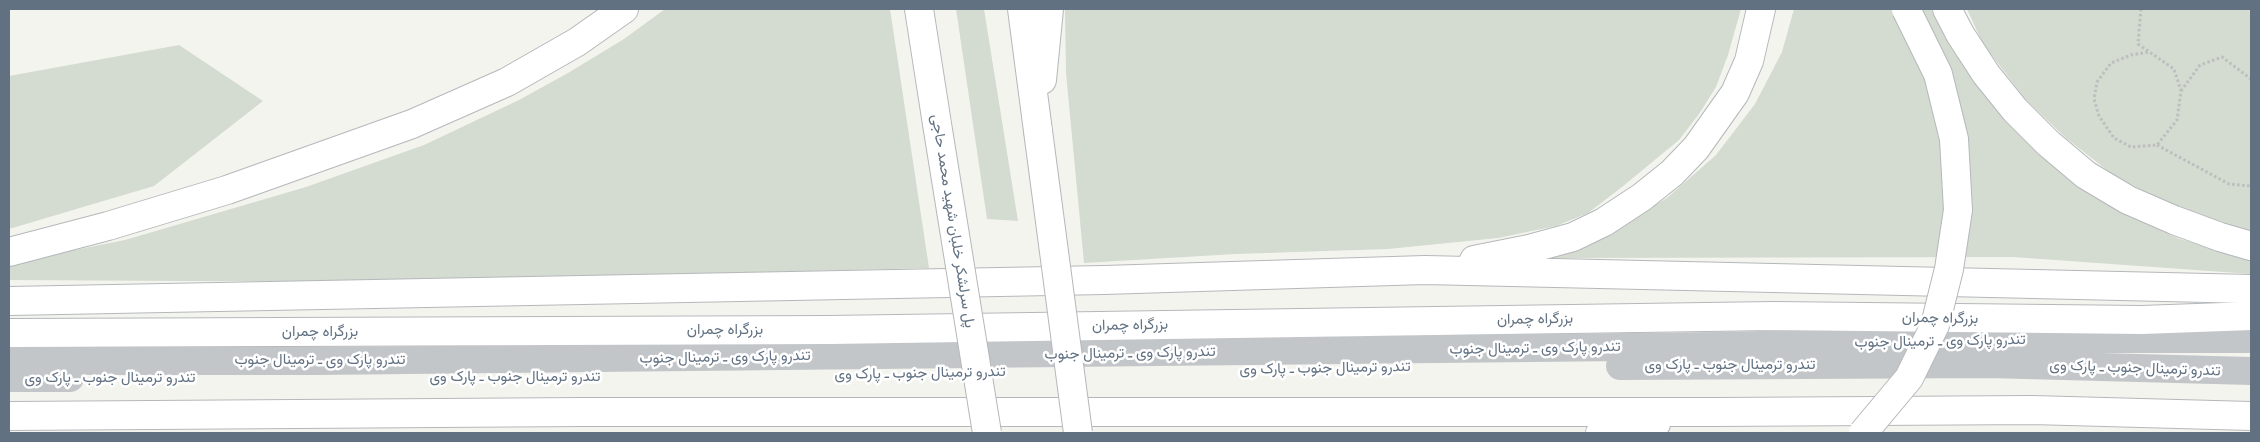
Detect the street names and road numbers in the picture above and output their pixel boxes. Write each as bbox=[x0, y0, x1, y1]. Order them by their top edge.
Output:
street label: پل سرلشکر خلبان شهید محمد حاجی bbox=[927, 113, 979, 329]
street label: بزرگراه چمران bbox=[1902, 308, 1978, 328]
street label: بزرگراه چمران bbox=[1497, 309, 1573, 329]
street label: بزرگراه چمران bbox=[1092, 315, 1168, 335]
street label: بزرگراه چمران bbox=[687, 321, 763, 339]
street label: بزرگراه چمران bbox=[282, 323, 358, 341]
street label: تندرو پارک وی ـ ترمینال جنوب bbox=[1854, 331, 2026, 351]
street label: تندرو پارک وی ـ ترمینال جنوب bbox=[1449, 338, 1621, 358]
street label: تندرو پارک وی ـ ترمینال جنوب bbox=[1044, 343, 1216, 363]
street label: تندرو پارک وی ـ ترمینال جنوب bbox=[639, 347, 811, 367]
street label: تندرو پارک وی ـ ترمینال جنوب bbox=[234, 351, 406, 369]
street label: تندرو ترمینال جنوب ـ پارک وی bbox=[1644, 356, 1816, 374]
street label: تندرو ترمینال جنوب ـ پارک وی bbox=[2049, 356, 2221, 380]
street label: تندرو ترمینال جنوب ـ پارک وی bbox=[1239, 358, 1411, 378]
street label: تندرو ترمینال جنوب ـ پارک وی bbox=[834, 363, 1006, 383]
street label: تندرو ترمینال جنوب ـ پارک وی bbox=[429, 368, 601, 386]
street label: تندرو ترمینال جنوب ـ پارک وی bbox=[24, 369, 196, 387]

